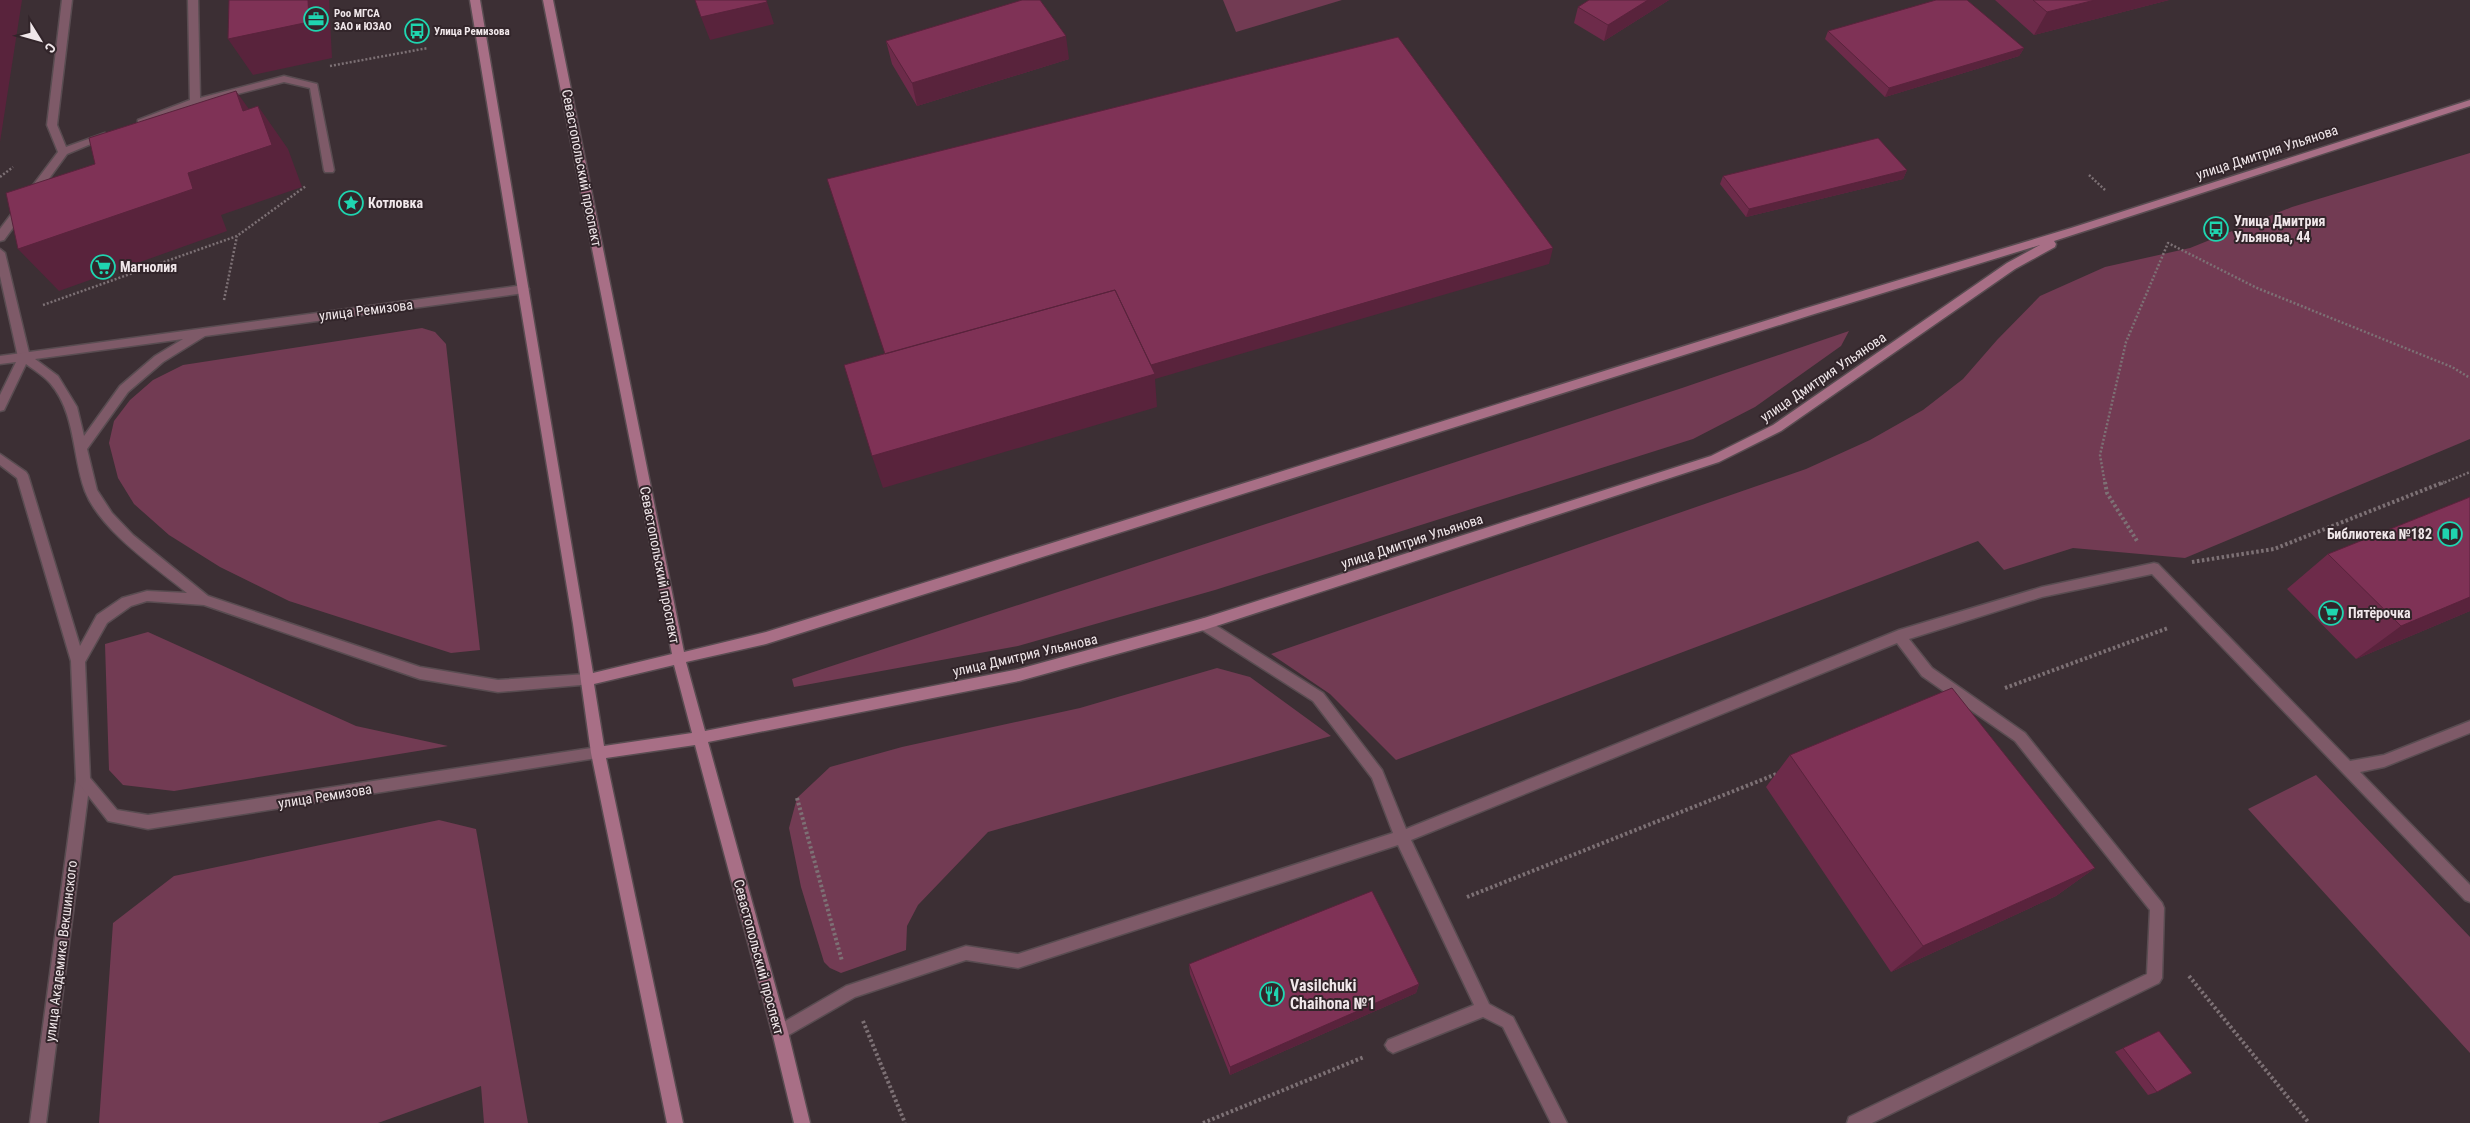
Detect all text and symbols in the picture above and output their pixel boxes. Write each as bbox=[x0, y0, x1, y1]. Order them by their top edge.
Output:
office icon: Роо МГСА ЗАО и ЮЗАО bbox=[303, 6, 329, 32]
place label: Роо МГСА ЗАО и ЮЗАО bbox=[334, 7, 392, 33]
north arrow bbox=[15, 15, 65, 65]
bus stop icon: Улица Ремизова bbox=[404, 18, 430, 44]
place label: Улица Ремизова bbox=[434, 25, 510, 38]
text: С bbox=[42, 40, 59, 56]
street label: Севастопольский проспект bbox=[559, 88, 605, 248]
street label: улица Дмитрия Ульянова bbox=[2194, 122, 2340, 182]
place icon: Котловка bbox=[338, 190, 364, 216]
place label: Котловка bbox=[368, 195, 424, 211]
place label: Улица Дмитрия Ульянова, 44 bbox=[2234, 213, 2325, 245]
bus stop icon: Улица Дмитрия Ульянова, 44 bbox=[2203, 216, 2229, 242]
supermarket icon: Магнолия bbox=[90, 254, 116, 280]
place label: Магнолия bbox=[120, 259, 177, 275]
street label: улица Ремизова bbox=[318, 296, 414, 324]
street label: улица Дмитрия Ульянова bbox=[1757, 329, 1889, 425]
street label: Севастопольский проспект bbox=[637, 485, 683, 645]
street label: улица Дмитрия Ульянова bbox=[1339, 511, 1485, 571]
library icon: Библиотека №182 bbox=[2437, 521, 2463, 547]
place label: Библиотека №182 bbox=[2327, 526, 2432, 542]
supermarket icon: Пятёрочка bbox=[2318, 600, 2344, 626]
place label: Пятёрочка bbox=[2348, 605, 2411, 621]
street label: улица Дмитрия Ульянова bbox=[951, 631, 1099, 679]
street label: улица Ремизова bbox=[277, 781, 373, 811]
street label: улица Академика Векшинского bbox=[42, 859, 80, 1043]
street label: Севастопольский проспект bbox=[731, 878, 787, 1036]
place label: Vasilchuki Chaihona №1 bbox=[1290, 976, 1376, 1013]
restaurant icon: Vasilchuki Chaihona №1 bbox=[1259, 981, 1285, 1007]

